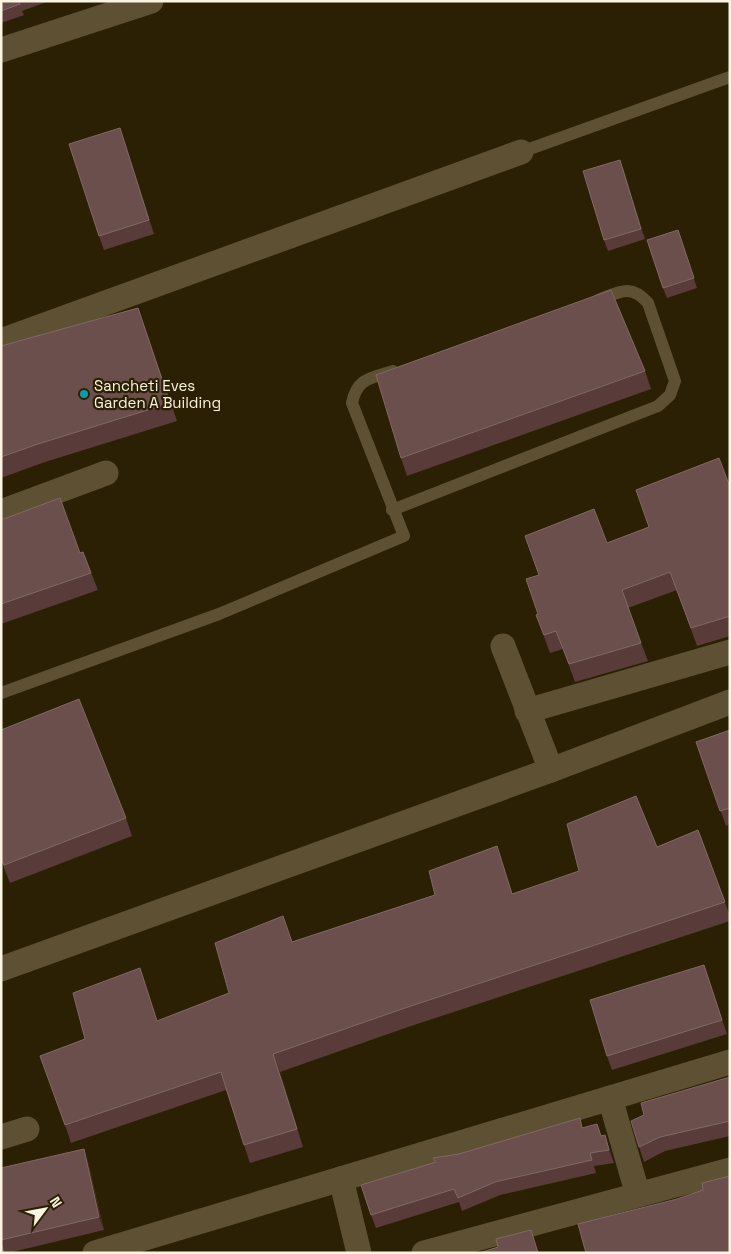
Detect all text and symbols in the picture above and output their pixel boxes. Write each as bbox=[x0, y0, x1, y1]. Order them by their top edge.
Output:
place label: Sancheti Eves Garden A Building bbox=[94, 376, 221, 412]
marker: Sancheti Eves Garden A Building bbox=[78, 388, 90, 400]
north arrow bbox=[20, 1184, 70, 1234]
text: N bbox=[46, 1193, 66, 1211]

